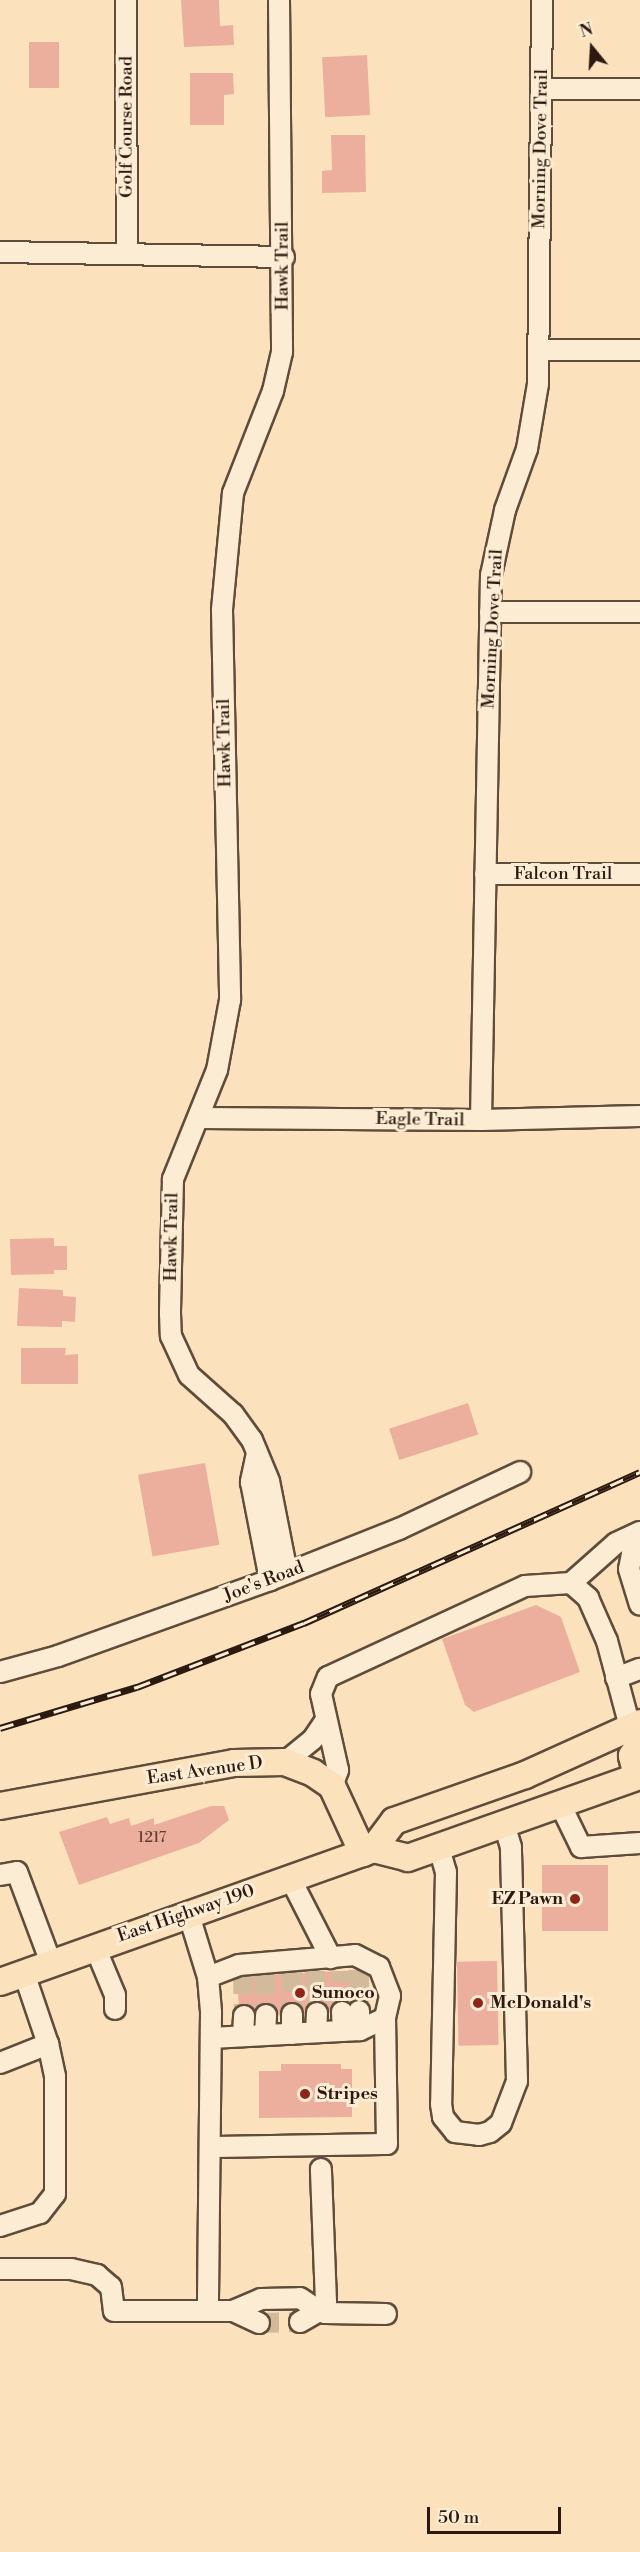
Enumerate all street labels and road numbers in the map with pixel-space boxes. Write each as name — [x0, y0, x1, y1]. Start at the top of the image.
street label: Golf Course Road — [116, 56, 138, 198]
street label: Morning Dove Trail — [529, 69, 553, 229]
street label: Hawk Trail — [272, 222, 294, 310]
street label: Morning Dove Trail — [478, 549, 508, 709]
street label: Hawk Trail — [213, 698, 237, 788]
street label: Falcon Trail — [514, 863, 612, 885]
street label: Eagle Trail — [375, 1108, 465, 1132]
street label: Hawk Trail — [160, 1192, 184, 1282]
street label: Joe's Road — [221, 1557, 307, 1607]
street label: East Avenue D — [146, 1752, 264, 1790]
street label: East Highway 190 — [114, 1880, 258, 1948]

